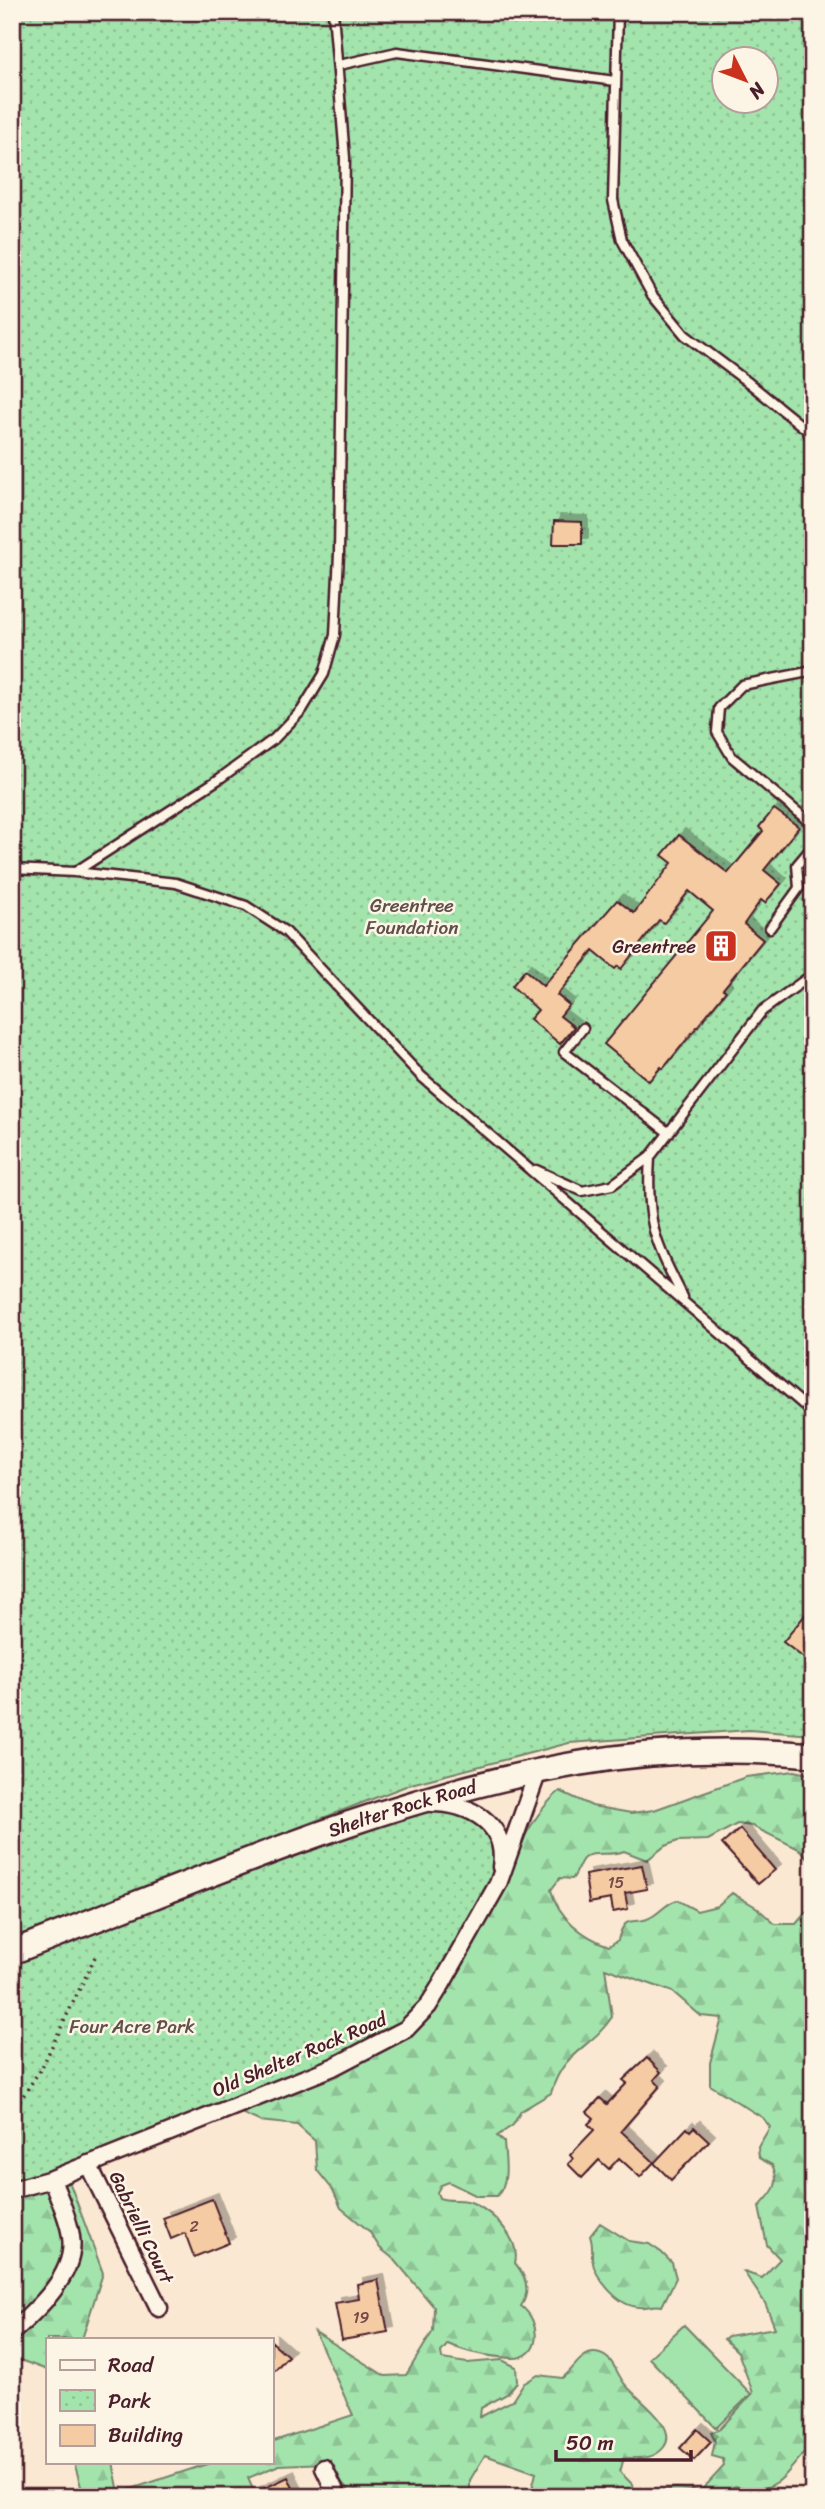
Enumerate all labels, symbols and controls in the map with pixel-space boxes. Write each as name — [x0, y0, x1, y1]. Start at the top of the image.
north arrow — [710, 46, 780, 116]
text: N — [740, 74, 775, 108]
park label: Greentree Foundation — [366, 889, 458, 944]
building icon: Greentree — [702, 927, 740, 965]
place label: Greentree — [612, 930, 696, 963]
street label: Shelter Rock Road — [324, 1770, 482, 1847]
house number: 15 — [608, 1868, 625, 1897]
street label: Old Shelter Rock Road — [207, 2002, 393, 2106]
park label: Four Acre Park — [69, 2010, 195, 2043]
street label: Gabrielli Court — [100, 2165, 184, 2291]
house number: 2 — [189, 2212, 199, 2241]
house number: 19 — [353, 2303, 370, 2332]
legend — [46, 2338, 273, 2464]
text: Road — [108, 2346, 155, 2384]
text: Park — [108, 2382, 151, 2420]
text: Building — [108, 2416, 184, 2454]
scale bar — [556, 2418, 690, 2462]
text: 50 m — [566, 2424, 614, 2462]

